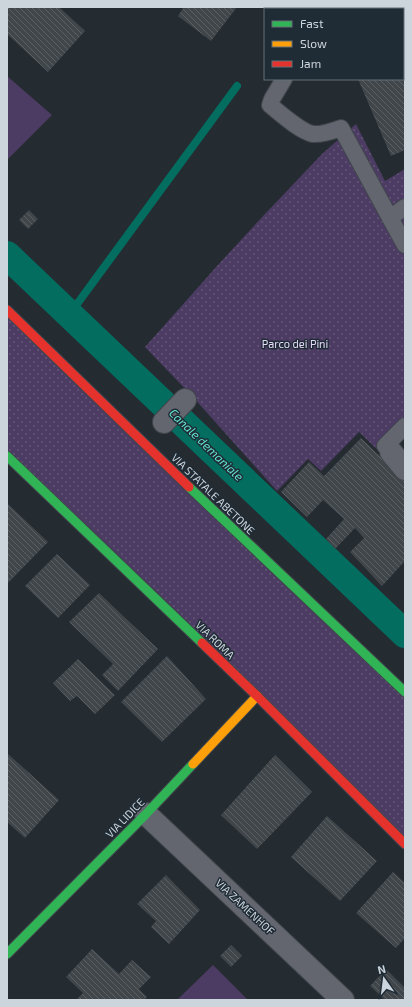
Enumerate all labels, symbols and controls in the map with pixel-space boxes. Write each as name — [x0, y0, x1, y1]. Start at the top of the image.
legend — [264, 8, 404, 80]
text: Fast — [300, 16, 324, 30]
text: Slow — [300, 36, 327, 50]
text: Jam — [300, 56, 321, 70]
park label: Parco dei Pini — [262, 337, 328, 350]
water label: Canale demaniale — [167, 405, 247, 484]
street label: VIA STATALE ABETONE — [169, 451, 258, 537]
street label: VIA ROMA — [193, 618, 238, 662]
street label: VIA LIDICE — [103, 795, 147, 840]
street label: VIA ZAMENHOF — [213, 876, 278, 937]
north arrow — [364, 959, 404, 999]
text: N — [376, 962, 387, 976]

